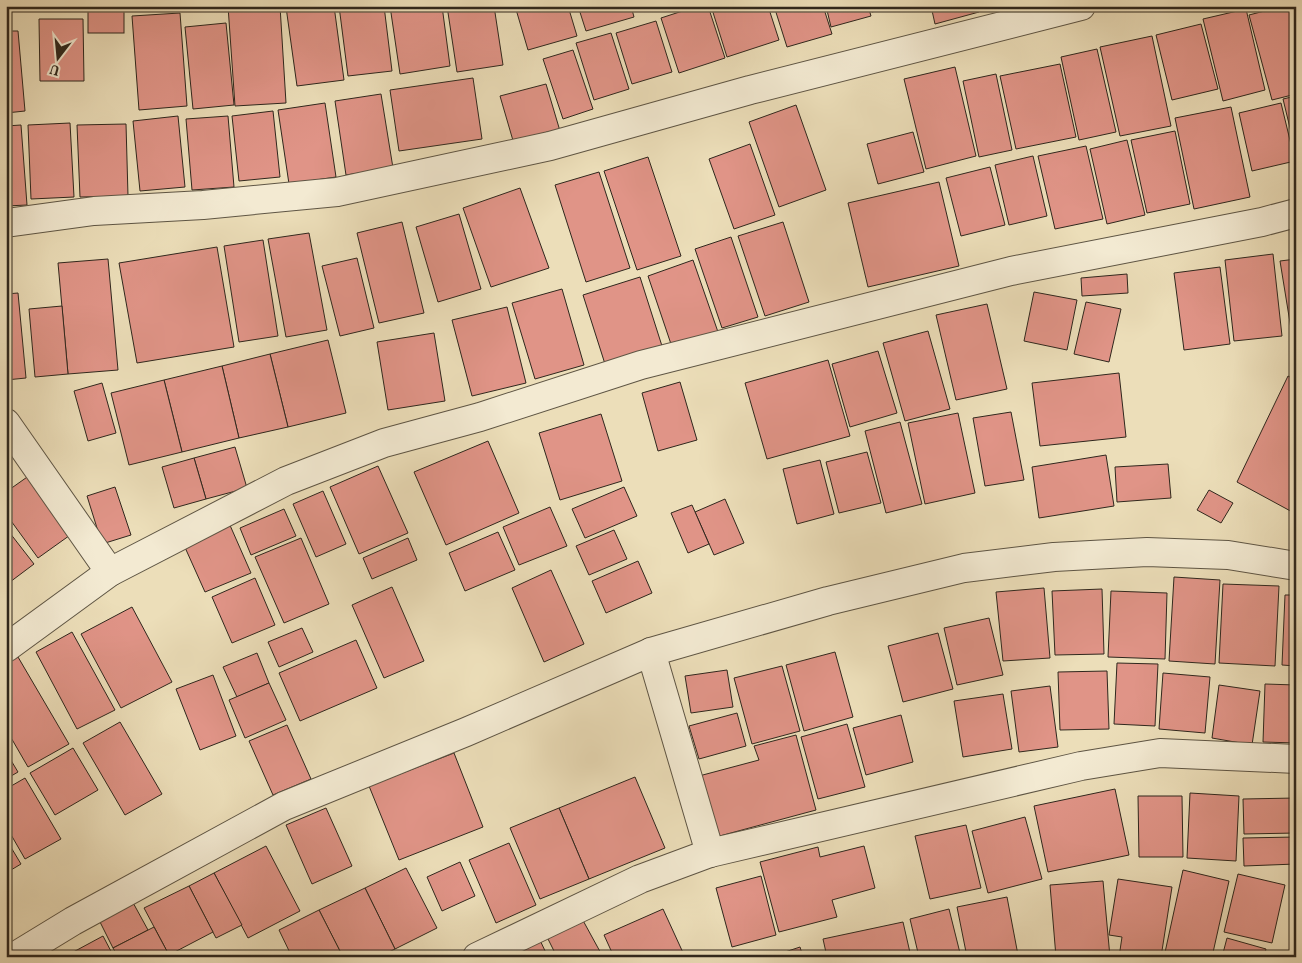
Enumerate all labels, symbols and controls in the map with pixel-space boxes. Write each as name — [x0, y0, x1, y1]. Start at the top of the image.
north arrow — [32, 32, 82, 82]
text: U — [47, 58, 62, 80]

